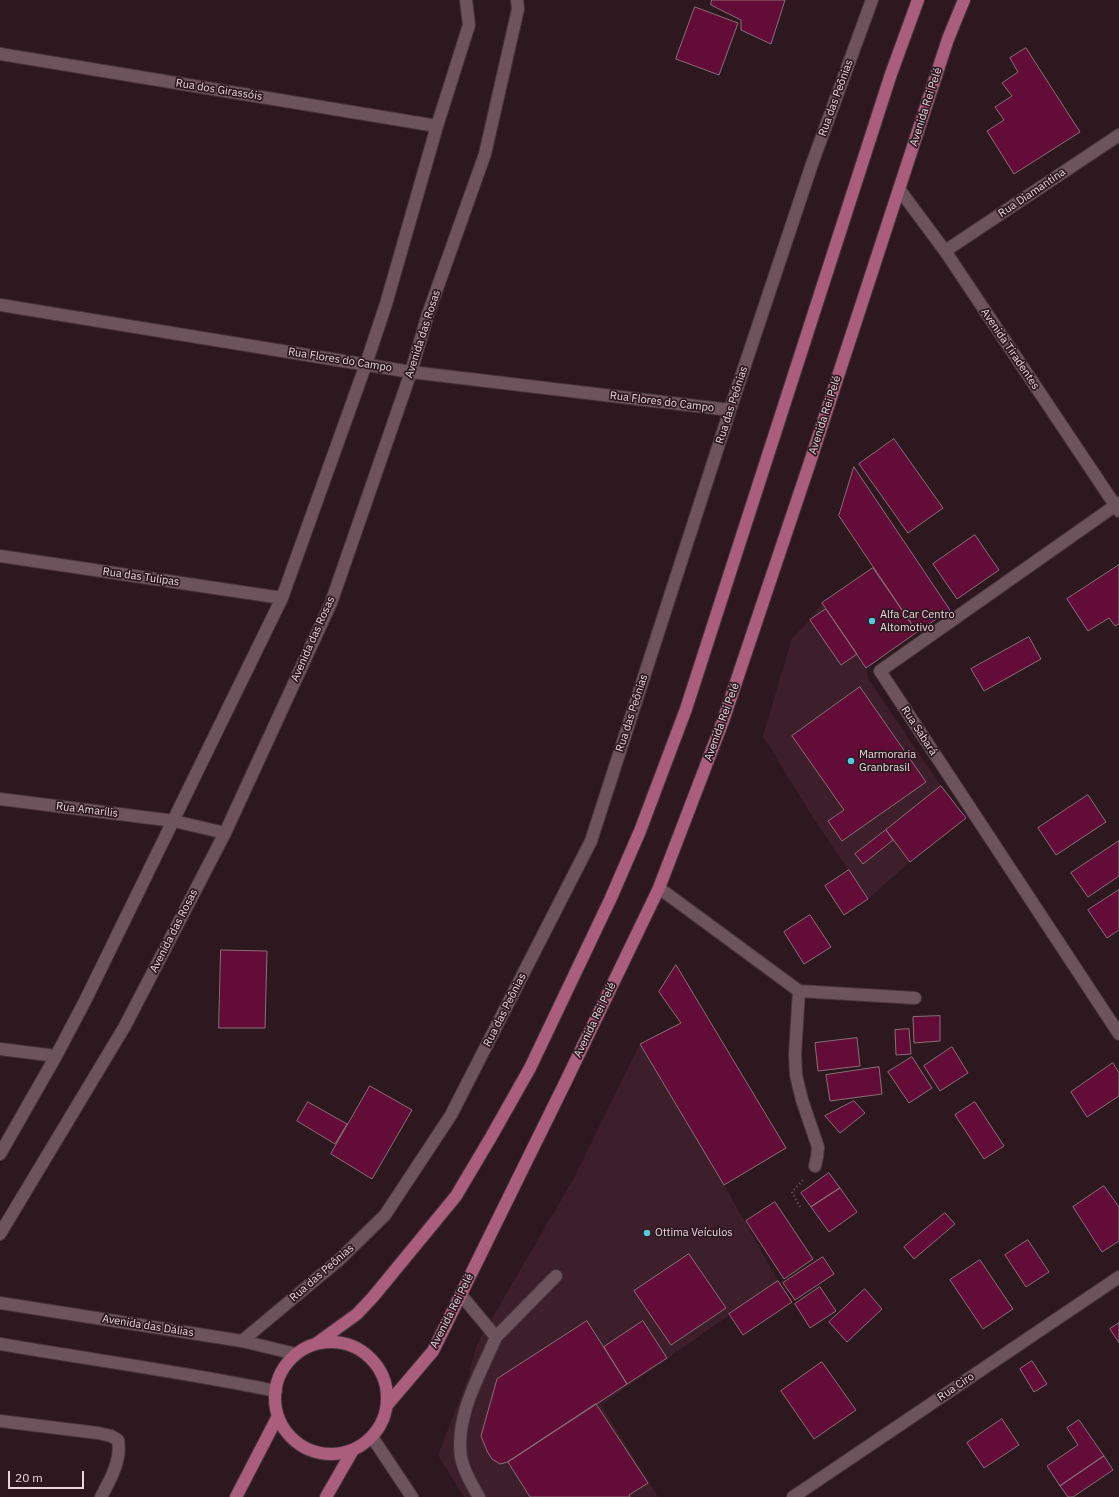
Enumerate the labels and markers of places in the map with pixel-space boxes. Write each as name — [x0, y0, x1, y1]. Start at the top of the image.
place label: Alfa Car Centro Altomotivo — [880, 608, 955, 634]
marker: Alfa Car Centro Altomotivo — [867, 616, 877, 626]
place label: Marmoraria Granbrasil — [859, 748, 916, 774]
marker: Marmoraria Granbrasil — [846, 756, 856, 766]
place label: Ottima Veículos — [655, 1226, 733, 1240]
marker: Ottima Veículos — [642, 1228, 652, 1238]

